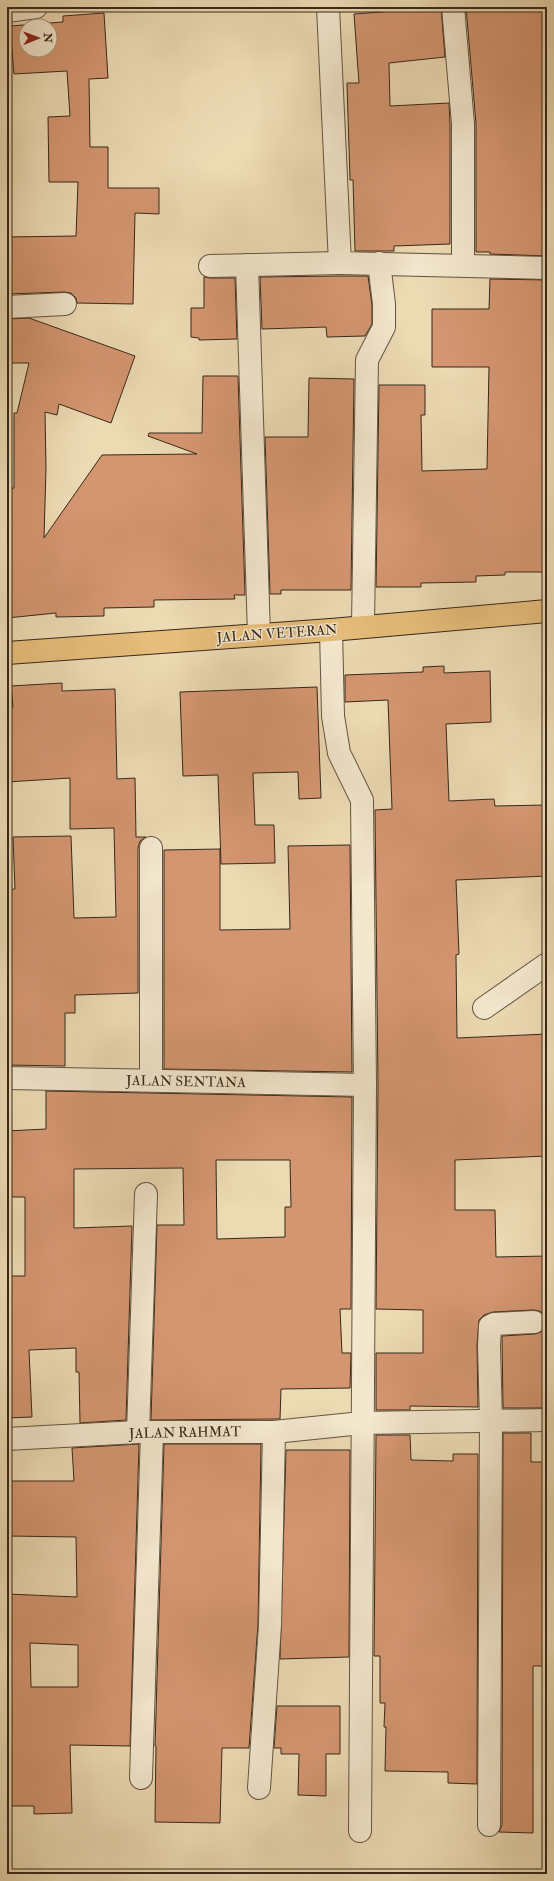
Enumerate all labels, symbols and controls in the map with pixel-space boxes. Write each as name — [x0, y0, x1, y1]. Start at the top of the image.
north arrow — [18, 18, 58, 58]
text: N — [41, 32, 54, 44]
street label: JALAN VETERAN — [215, 621, 339, 646]
street label: JALAN SENTANA — [125, 1072, 246, 1091]
street label: JALAN RAHMAT — [128, 1423, 242, 1442]

